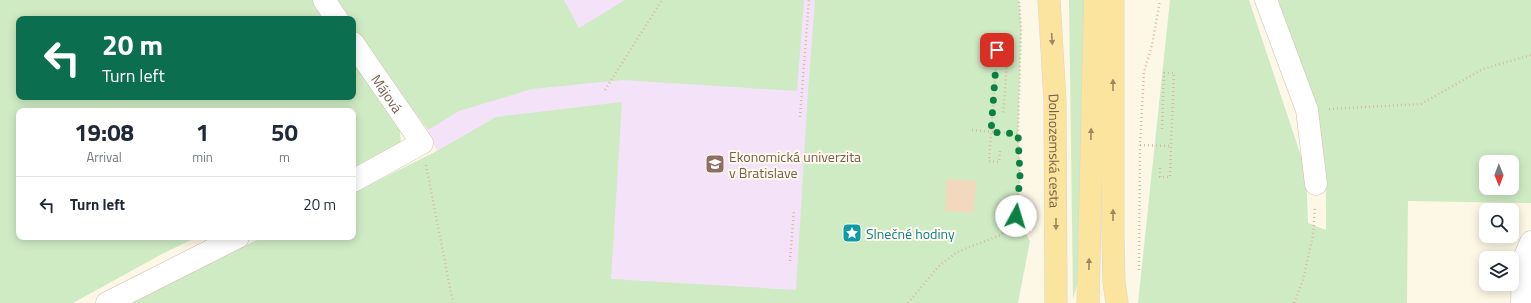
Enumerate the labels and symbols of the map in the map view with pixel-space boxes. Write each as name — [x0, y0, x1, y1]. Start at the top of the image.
pin — [980, 33, 1014, 67]
one-way arrow — [1048, 33, 1055, 45]
street label: Májová — [367, 70, 408, 117]
one-way arrow — [1110, 78, 1116, 91]
street label: Dolnozemská cesta — [1044, 93, 1066, 208]
one-way arrow — [1088, 127, 1094, 140]
place label: Ekonomická univerzita v Bratislave — [729, 146, 861, 183]
school or university icon: Ekonomická univerzita v Bratislave — [704, 153, 726, 175]
north arrow — [1479, 155, 1519, 195]
position arrow — [995, 195, 1037, 237]
one-way arrow — [1110, 208, 1116, 221]
one-way arrow — [1053, 218, 1059, 231]
place icon: Slnečné hodiny — [841, 222, 863, 244]
place label: Slnečné hodiny — [866, 223, 955, 244]
one-way arrow — [1086, 257, 1092, 270]

